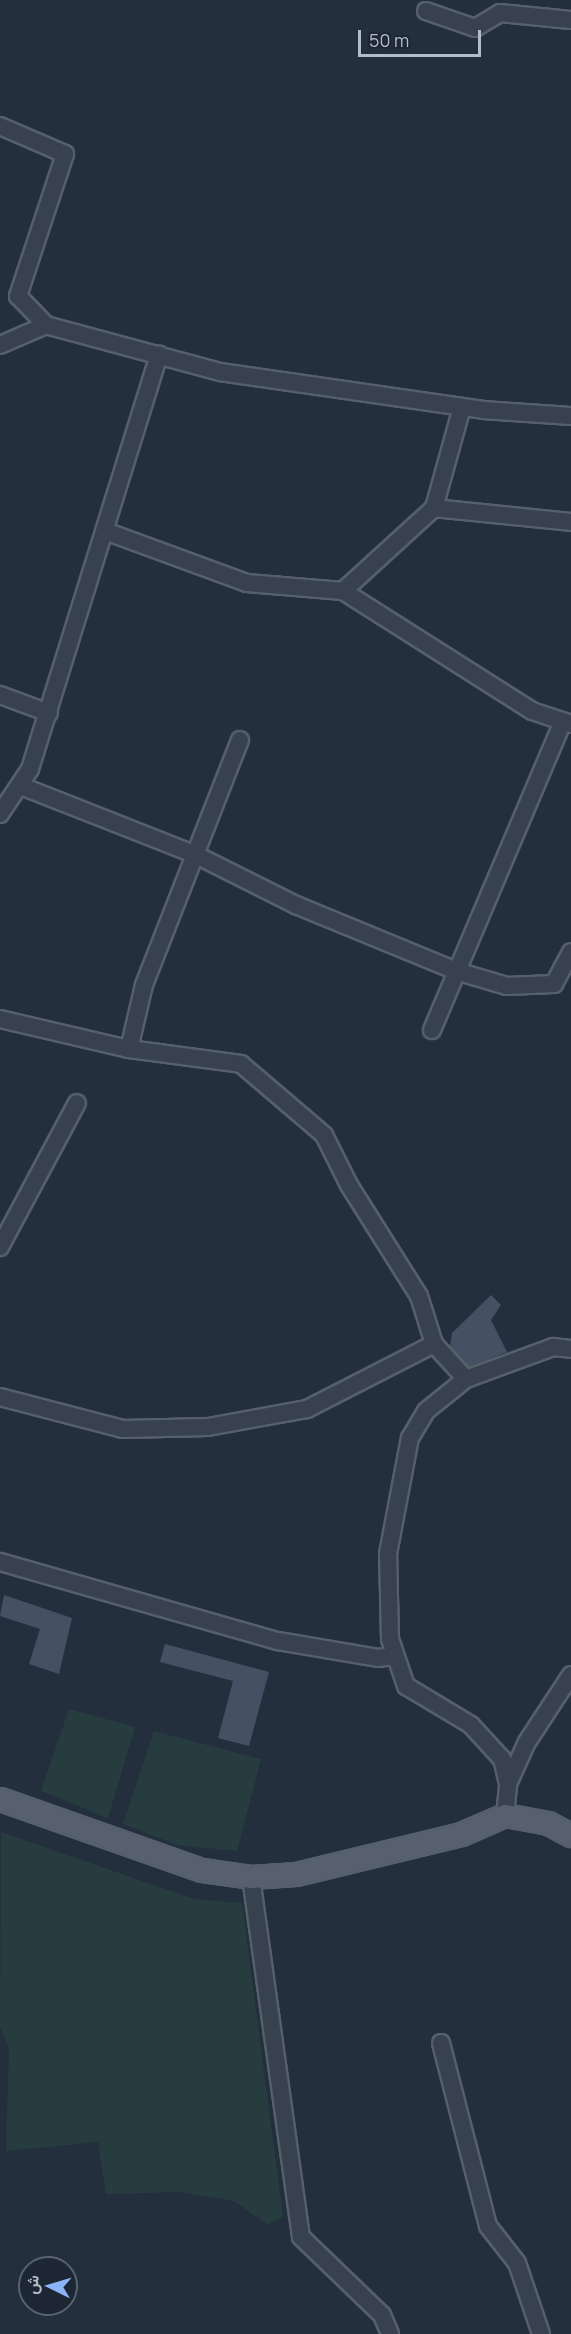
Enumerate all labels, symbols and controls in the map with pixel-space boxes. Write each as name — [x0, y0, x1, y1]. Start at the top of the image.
scale bar — [361, 18, 484, 56]
text: 50 m — [369, 28, 409, 52]
north arrow — [18, 2256, 78, 2316]
text: ش — [20, 2274, 44, 2295]

